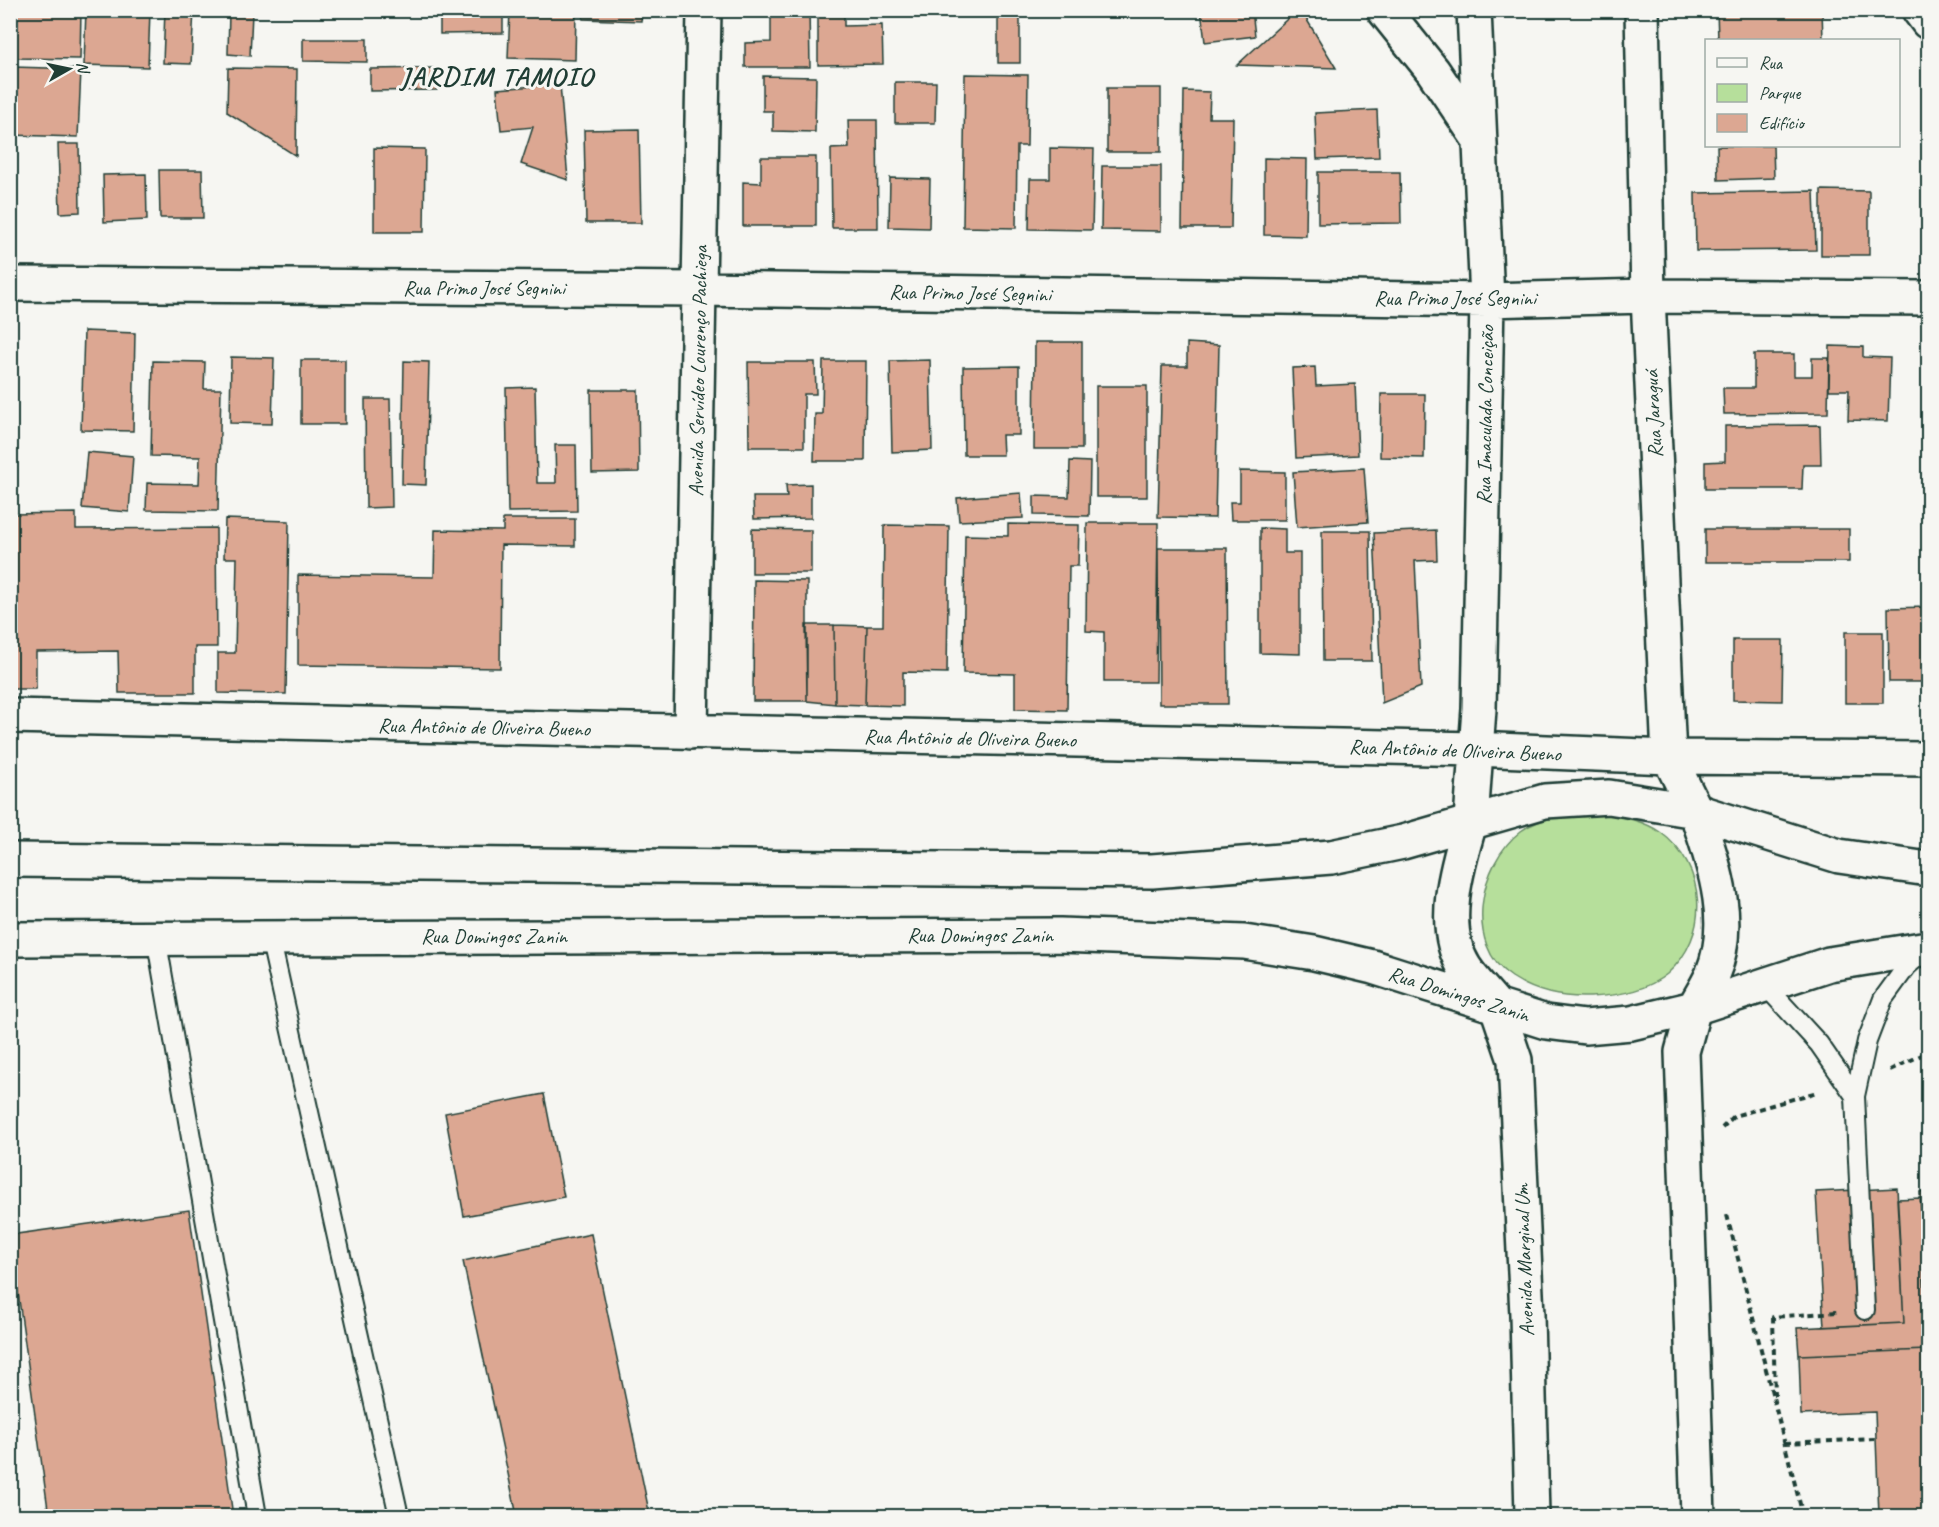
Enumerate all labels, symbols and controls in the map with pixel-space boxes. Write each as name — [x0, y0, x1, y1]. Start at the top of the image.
north arrow — [39, 39, 99, 99]
legend — [1705, 39, 1900, 147]
text: Rua — [1759, 52, 1784, 74]
district label: JARDIM TAMOIO — [398, 59, 595, 93]
text: N — [72, 60, 94, 76]
text: Parque — [1759, 82, 1801, 104]
text: Edifício — [1759, 112, 1805, 134]
street label: Avenida Servídeo Lourenço Pachiega — [683, 244, 713, 497]
street label: Rua Primo José Segnini — [403, 275, 568, 301]
street label: Rua Primo José Segnini — [889, 279, 1054, 307]
street label: Rua Primo José Segnini — [1374, 285, 1539, 311]
street label: Rua Imaculada Conceição — [1470, 324, 1500, 505]
street label: Rua Jaraguá — [1638, 368, 1668, 459]
street label: Rua Antônio de Oliveira Bueno — [378, 712, 592, 742]
street label: Rua Antônio de Oliveira Bueno — [864, 723, 1078, 753]
street label: Rua Antônio de Oliveira Bueno — [1349, 733, 1563, 767]
street label: Rua Domingos Zanin — [907, 922, 1055, 948]
street label: Rua Domingos Zanin — [421, 923, 569, 949]
street label: Rua Domingos Zanin — [1385, 960, 1534, 1028]
street label: Avenida Marginal Um — [1508, 1182, 1540, 1337]

